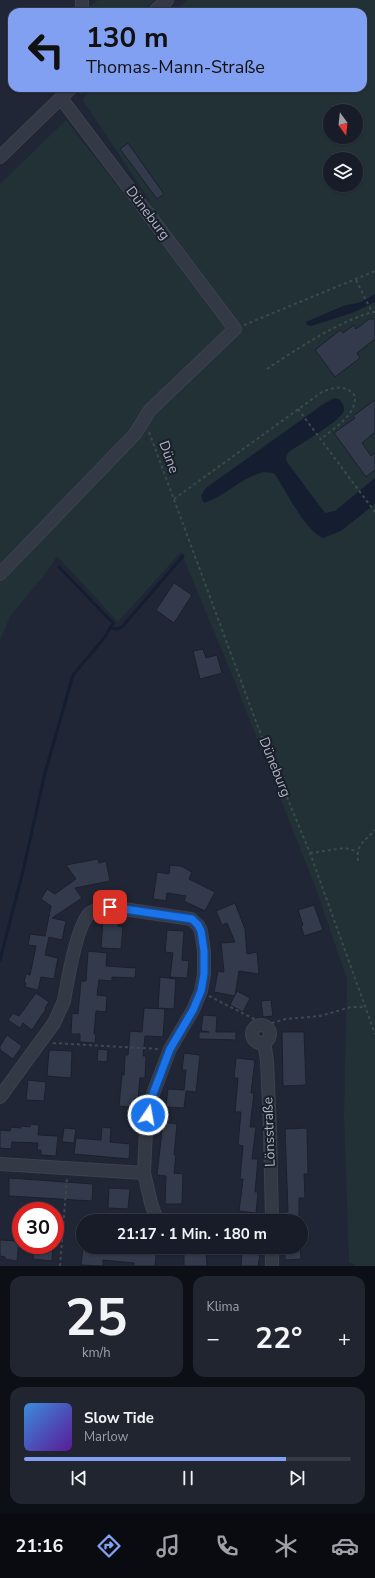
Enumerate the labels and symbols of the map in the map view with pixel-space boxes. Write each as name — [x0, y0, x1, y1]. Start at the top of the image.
north arrow — [323, 104, 363, 144]
street label: Düneburg — [122, 182, 174, 244]
street label: Düne — [154, 438, 184, 476]
street label: Düneburg — [254, 734, 296, 800]
pin — [93, 890, 127, 924]
position arrow — [127, 1094, 169, 1136]
street label: Lönsstraße — [258, 1097, 280, 1167]
speed limit sign: 30 — [12, 1202, 64, 1254]

